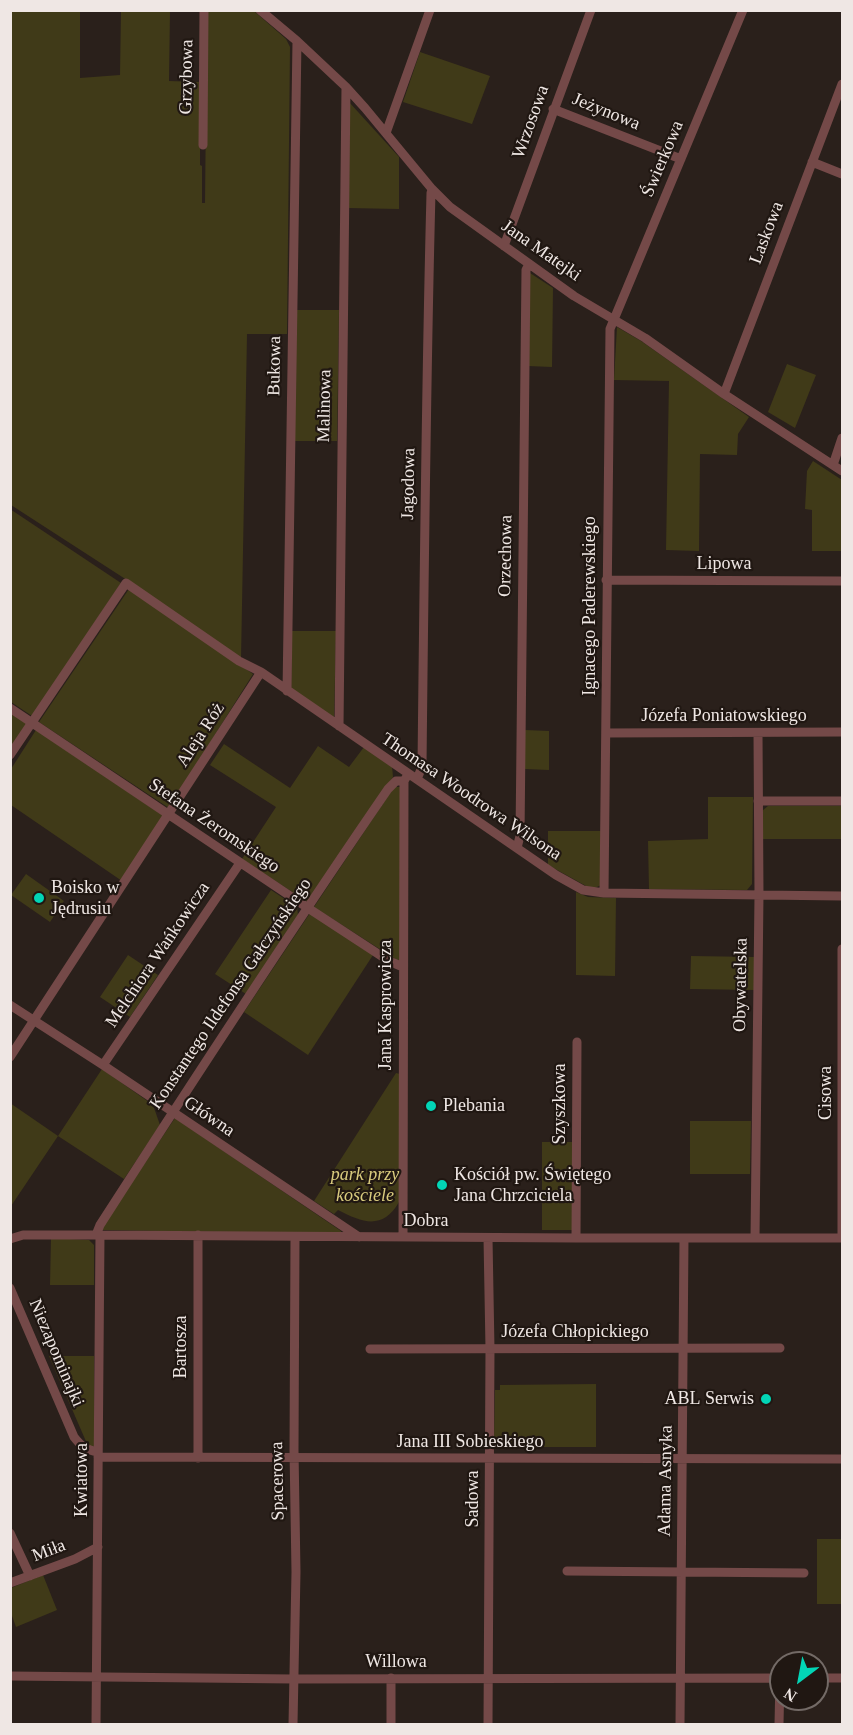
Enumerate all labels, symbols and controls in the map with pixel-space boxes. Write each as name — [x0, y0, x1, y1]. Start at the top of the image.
street label: Grzybowa — [176, 39, 198, 115]
street label: Wrzosowa — [508, 82, 554, 162]
street label: Jeżynowa — [569, 89, 643, 135]
street label: Świerkowa — [637, 118, 689, 200]
street label: Laskowa — [745, 199, 789, 267]
street label: Jana Matejki — [497, 216, 585, 286]
street label: Bukowa — [264, 336, 286, 396]
street label: Malinowa — [314, 369, 336, 443]
street label: Jagodowa — [398, 448, 420, 520]
street label: Orzechowa — [494, 515, 518, 597]
street label: Ignacego Paderewskiego — [579, 516, 601, 696]
street label: Lipowa — [697, 553, 751, 575]
street label: Aleja Róż — [172, 699, 230, 771]
street label: Józefa Poniatowskiego — [641, 705, 807, 727]
street label: Thomasa Woodrowa Wilsona — [377, 729, 565, 865]
street label: Stefana Żeromskiego — [144, 774, 284, 878]
street label: Konstantego Ildefonsa Gałczyńskiego — [145, 874, 317, 1114]
place label: Boisko w Jędrusiu — [51, 877, 120, 920]
street label: Melchiora Wańkowicza — [101, 878, 215, 1032]
marker: Boisko w Jędrusiu — [32, 891, 46, 905]
street label: Obywatelska — [729, 938, 753, 1032]
street label: Jana Kasprowicza — [375, 940, 397, 1070]
street label: Szyszkowa — [549, 1064, 571, 1144]
street label: Cisowa — [815, 1066, 837, 1120]
street label: Główna — [179, 1092, 239, 1142]
place label: Plebania — [443, 1095, 505, 1117]
marker: Plebania — [424, 1099, 438, 1113]
park label: park przy kościele — [331, 1164, 399, 1206]
place label: Kościół pw. Świętego Jana Chrzciciela — [454, 1164, 611, 1206]
marker: Kościół pw. Świętego Jana Chrzciciela — [435, 1178, 449, 1192]
street label: Dobra — [404, 1210, 448, 1232]
street label: Niezapominajki — [24, 1296, 88, 1410]
street label: Bartosza — [170, 1316, 192, 1378]
street label: Józefa Chłopickiego — [501, 1321, 649, 1343]
place label: ABL Serwis — [665, 1388, 754, 1410]
marker: ABL Serwis — [759, 1392, 773, 1406]
street label: Adama Asnyka — [654, 1425, 678, 1537]
street label: Jana III Sobieskiego — [397, 1431, 543, 1453]
street label: Spacerowa — [267, 1441, 289, 1521]
street label: Kwiatowa — [71, 1443, 93, 1517]
street label: Sadowa — [462, 1471, 484, 1527]
street label: Miła — [29, 1535, 69, 1567]
street label: Willowa — [365, 1651, 427, 1673]
north arrow — [769, 1651, 829, 1711]
text: N — [781, 1685, 800, 1705]

